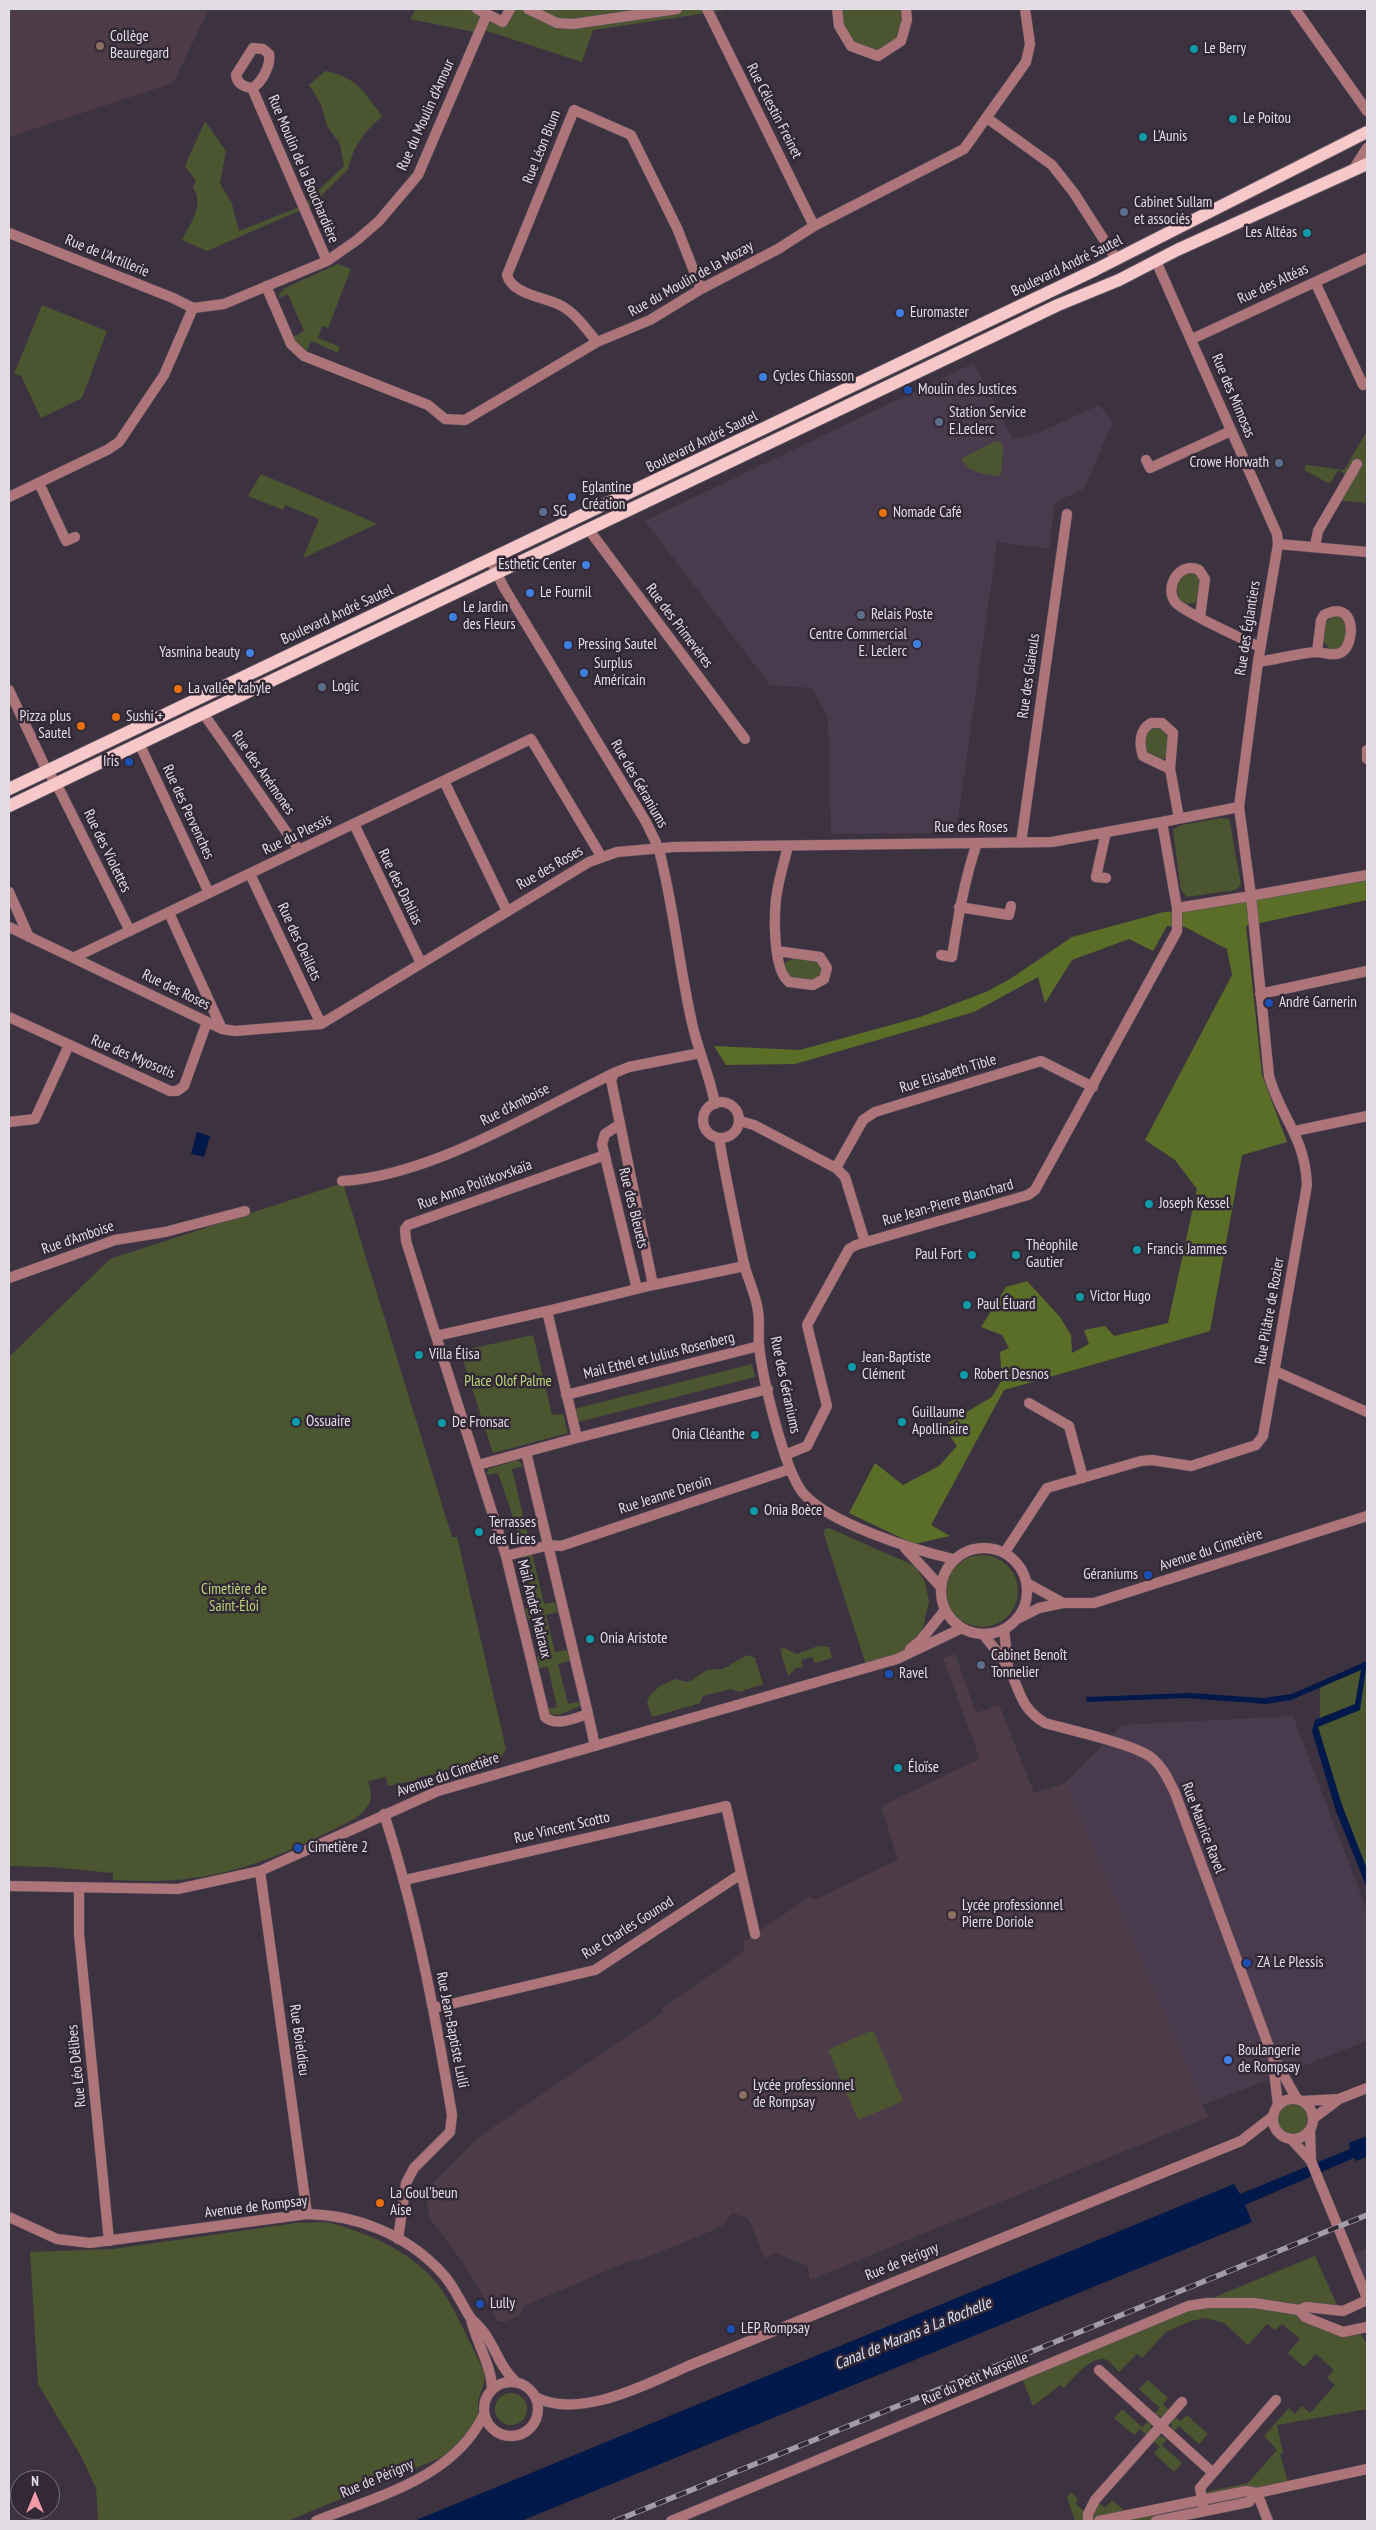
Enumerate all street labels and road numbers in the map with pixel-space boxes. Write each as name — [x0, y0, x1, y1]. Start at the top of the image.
street label: Rue du Moulin d'Amour — [393, 57, 459, 173]
street label: Rue Célestin Freinet — [742, 60, 806, 162]
street label: Rue Moulin de la Bouchardière — [264, 92, 342, 246]
street label: Rue Léon Blum — [519, 108, 565, 186]
street label: Rue de l'Artillerie — [62, 231, 152, 281]
street label: Boulevard André Sautel — [1009, 231, 1125, 301]
street label: Rue du Moulin de la Mozay — [626, 237, 756, 321]
street label: Rue des Altéas — [1235, 260, 1311, 308]
street label: Rue des Mimosas — [1207, 351, 1259, 441]
street label: Boulevard André Sautel — [644, 407, 760, 477]
street label: Rue des Églantiers — [1232, 579, 1264, 677]
street label: Rue des Primevères — [641, 580, 717, 672]
street label: Boulevard André Sautel — [278, 581, 396, 649]
street label: Rue des Glaieuls — [1014, 632, 1044, 720]
street label: Rue des Anémones — [228, 728, 298, 818]
street label: Rue des Géraniums — [606, 737, 672, 831]
street label: Rue des Pervenches — [158, 762, 218, 862]
street label: Rue des Violettes — [79, 807, 135, 895]
street label: Rue du Plessis — [260, 811, 334, 859]
street label: Rue des Roses — [934, 819, 1008, 837]
street label: Rue des Roses — [514, 842, 586, 894]
street label: Rue des Dahlias — [374, 846, 426, 928]
street label: Rue des Oeillets — [273, 900, 325, 984]
street label: Rue des Roses — [139, 966, 213, 1014]
street label: Rue des Myosotis — [88, 1031, 178, 1083]
street label: Rue Elisabeth Tible — [898, 1051, 998, 1097]
street label: Rue d'Amboise — [477, 1080, 553, 1130]
street label: Rue Anna Politkovskaïa — [415, 1156, 535, 1214]
street label: Rue des Bleuets — [614, 1166, 652, 1250]
street label: Rue Jean-Pierre Blanchard — [880, 1176, 1016, 1230]
street label: Rue d'Amboise — [40, 1217, 116, 1259]
street label: Rue Pilâtre de Rozier — [1252, 1256, 1288, 1366]
street label: Mail Ethel et Julius Rosenberg — [582, 1329, 736, 1383]
street label: Rue des Géraniums — [766, 1335, 804, 1435]
street label: Rue Jeanne Deroin — [617, 1472, 713, 1518]
street label: Avenue du Cimetière — [1157, 1525, 1265, 1575]
street label: Mail André Malraux — [513, 1558, 555, 1660]
street label: Avenue du Cimetière — [394, 1749, 502, 1801]
street label: Rue Maurice Ravel — [1177, 1780, 1229, 1876]
street label: Rue Vincent Scotto — [512, 1808, 612, 1848]
street label: Rue Charles Gounod — [579, 1893, 677, 1963]
street label: Rue Jean-Baptiste Lulli — [432, 1970, 472, 2090]
street label: Rue Boieldieu — [285, 2003, 313, 2077]
street label: Rue Léo Délibes — [64, 2024, 90, 2108]
street label: Avenue de Rompsay — [204, 2192, 308, 2222]
street label: Rue de Périgny — [863, 2239, 941, 2285]
street label: Rue du Petit Marseille — [919, 2348, 1031, 2410]
street label: Rue de Périgny — [338, 2456, 416, 2502]

